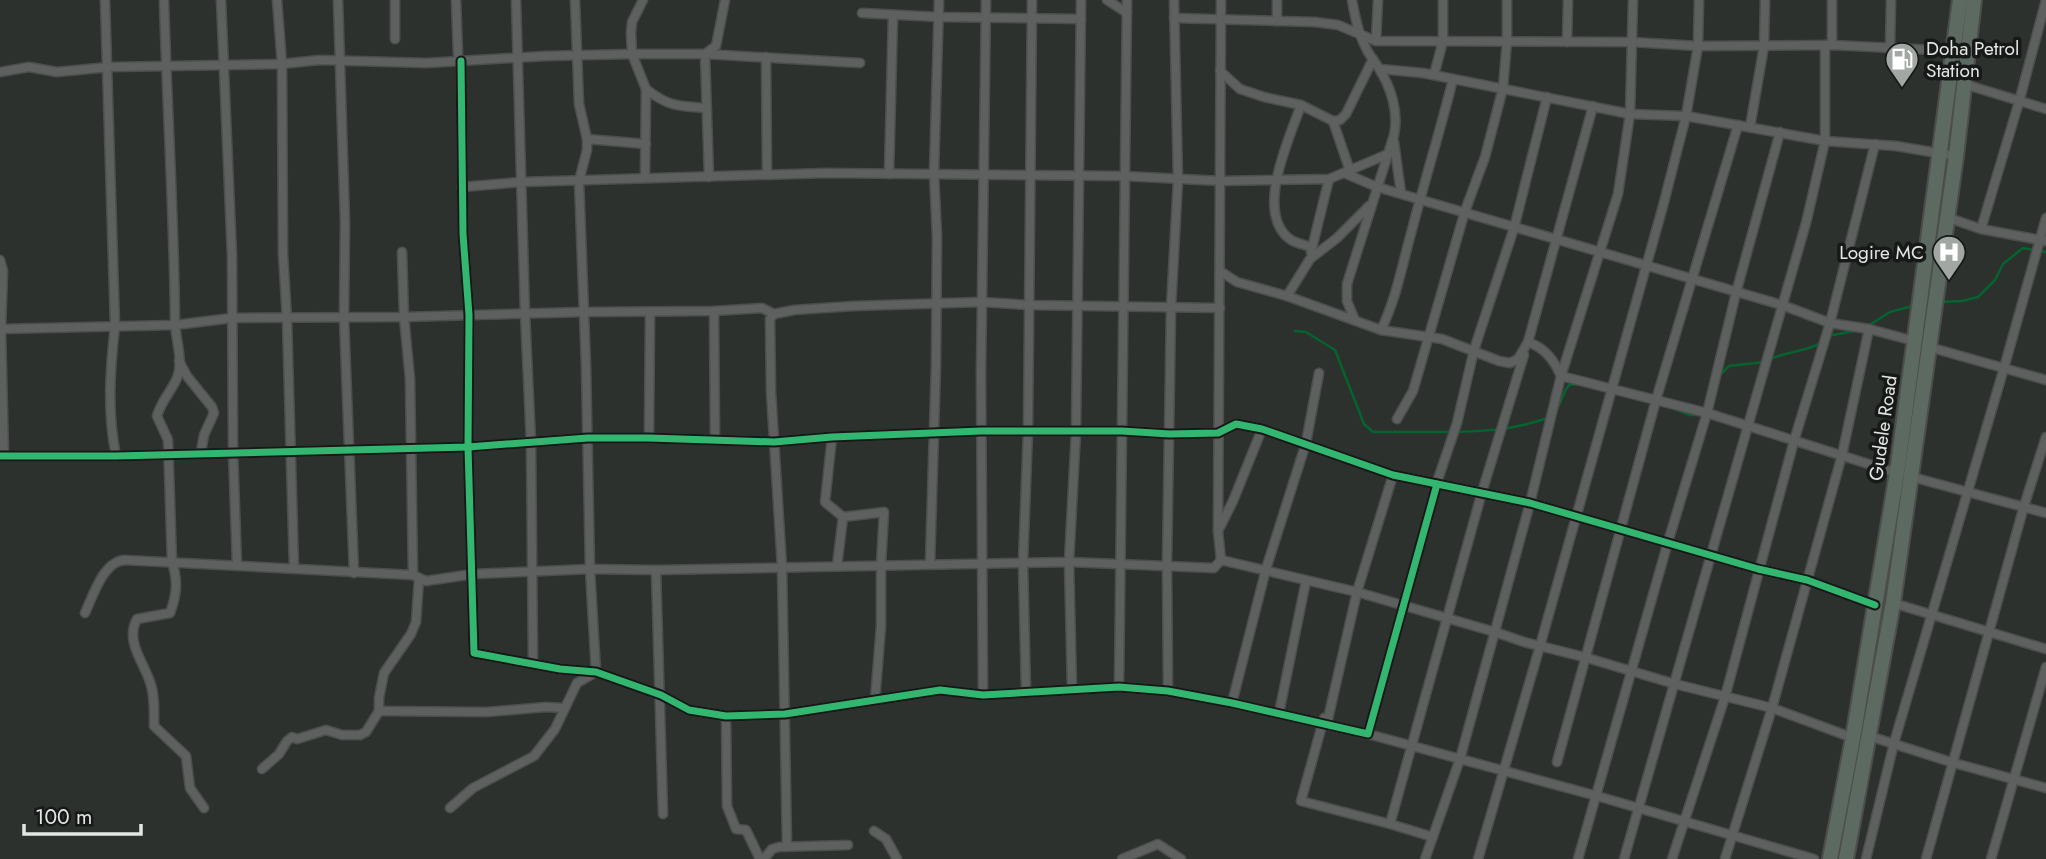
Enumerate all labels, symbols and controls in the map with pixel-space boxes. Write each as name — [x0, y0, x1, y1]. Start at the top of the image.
place label: Doha Petrol Station — [1926, 35, 2019, 84]
fuel station icon: Doha Petrol Station — [1883, 40, 1921, 89]
hospital icon: Logire MC — [1930, 233, 1968, 282]
place label: Logire MC — [1839, 239, 1924, 266]
street label: Gudele Road — [1862, 374, 1904, 482]
scale bar — [24, 792, 142, 836]
text: 100 m — [35, 802, 92, 832]

